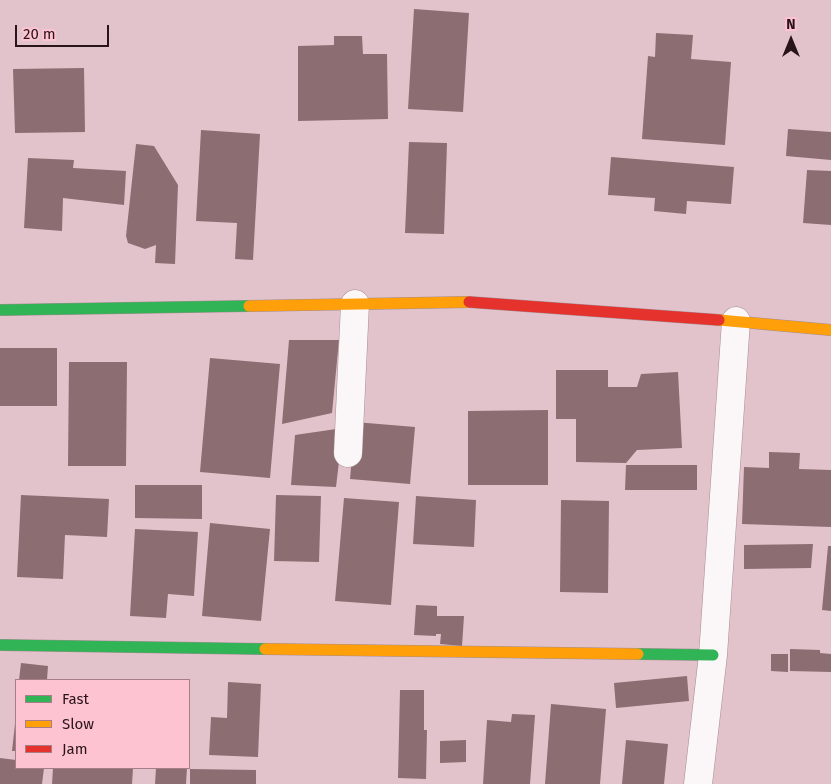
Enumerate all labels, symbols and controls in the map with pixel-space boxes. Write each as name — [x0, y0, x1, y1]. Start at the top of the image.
scale bar — [18, 15, 111, 47]
north arrow — [766, 15, 816, 65]
text: N — [786, 16, 796, 33]
text: 20 m — [23, 25, 56, 43]
legend — [15, 679, 190, 769]
text: Fast — [62, 690, 89, 708]
text: Slow — [62, 715, 94, 733]
text: Jam — [62, 740, 88, 758]

